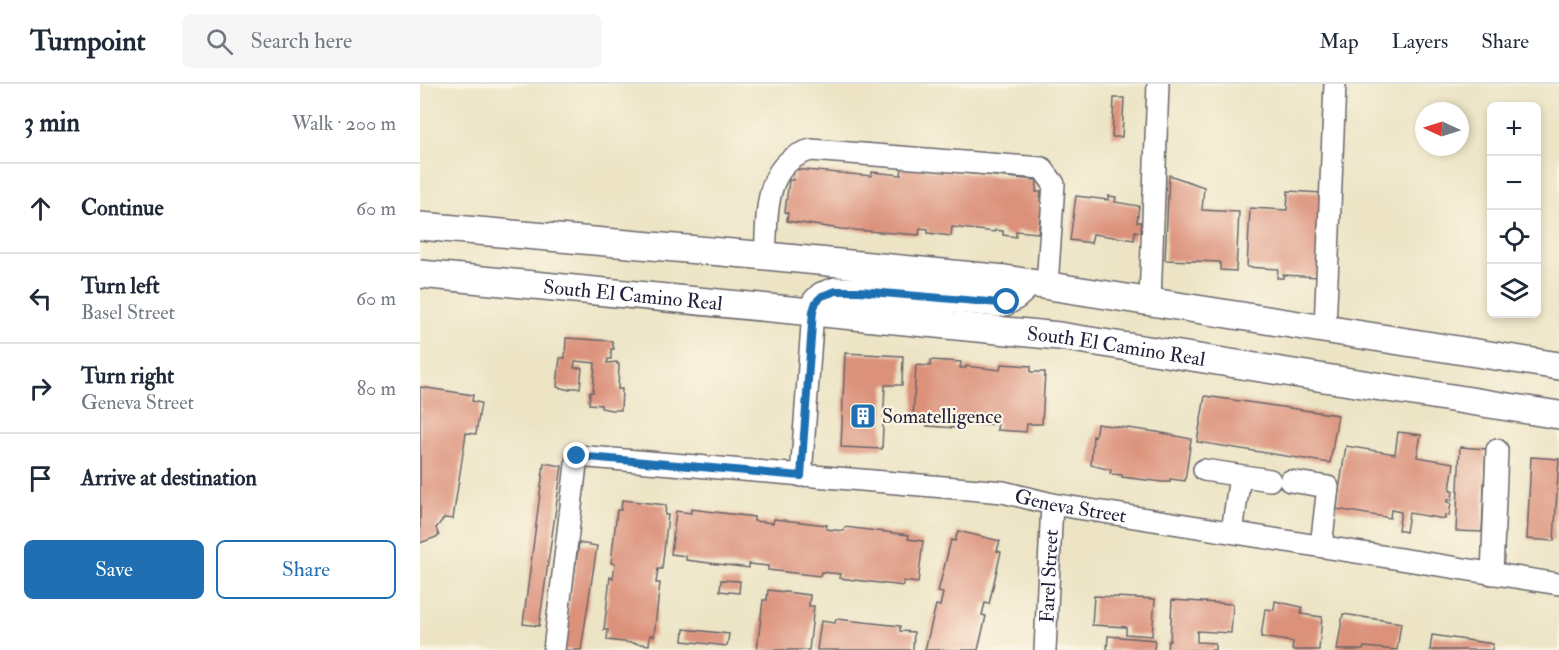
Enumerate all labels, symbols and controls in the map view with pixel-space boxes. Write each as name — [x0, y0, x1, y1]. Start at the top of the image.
search box — [182, 14, 602, 68]
text: Turnpoint — [30, 24, 146, 59]
icon: search — [203, 25, 236, 58]
text: Search here — [251, 27, 352, 55]
text: Map — [1319, 28, 1359, 55]
text: Layers — [1392, 28, 1448, 55]
text: Share — [1481, 28, 1529, 55]
north arrow — [1415, 102, 1469, 156]
map controls — [1487, 102, 1541, 318]
button: + — [1487, 102, 1541, 156]
text: 3 min — [24, 107, 80, 139]
text: Walk · 200 m — [292, 111, 396, 136]
button: − — [1487, 156, 1541, 210]
icon: ahead — [24, 192, 57, 225]
text: Continue — [81, 194, 164, 222]
text: 60 m — [356, 196, 396, 221]
button: locate — [1487, 210, 1541, 264]
button: layers — [1487, 264, 1541, 318]
text: Turn left — [81, 272, 160, 300]
street label: South El Camino Real — [542, 274, 724, 316]
icon: left — [24, 282, 57, 315]
text: 60 m — [356, 286, 396, 311]
route start — [993, 288, 1019, 314]
text: Basel Street — [81, 300, 175, 325]
street label: South El Camino Real — [1026, 321, 1207, 372]
text: Turn right — [81, 362, 174, 390]
icon: right — [24, 372, 57, 405]
text: 80 m — [357, 376, 396, 401]
text: Geneva Street — [81, 390, 194, 415]
building icon: Somatelligence — [848, 401, 878, 431]
place label: Somatelligence — [882, 404, 1002, 429]
route end — [563, 442, 589, 468]
icon: arrive — [24, 462, 57, 495]
text: Arrive at destination — [81, 464, 257, 492]
street label: Geneva Street — [1012, 483, 1129, 529]
street label: Farel Street — [1034, 528, 1064, 623]
button: Save — [24, 540, 204, 599]
button: Share — [216, 540, 396, 599]

